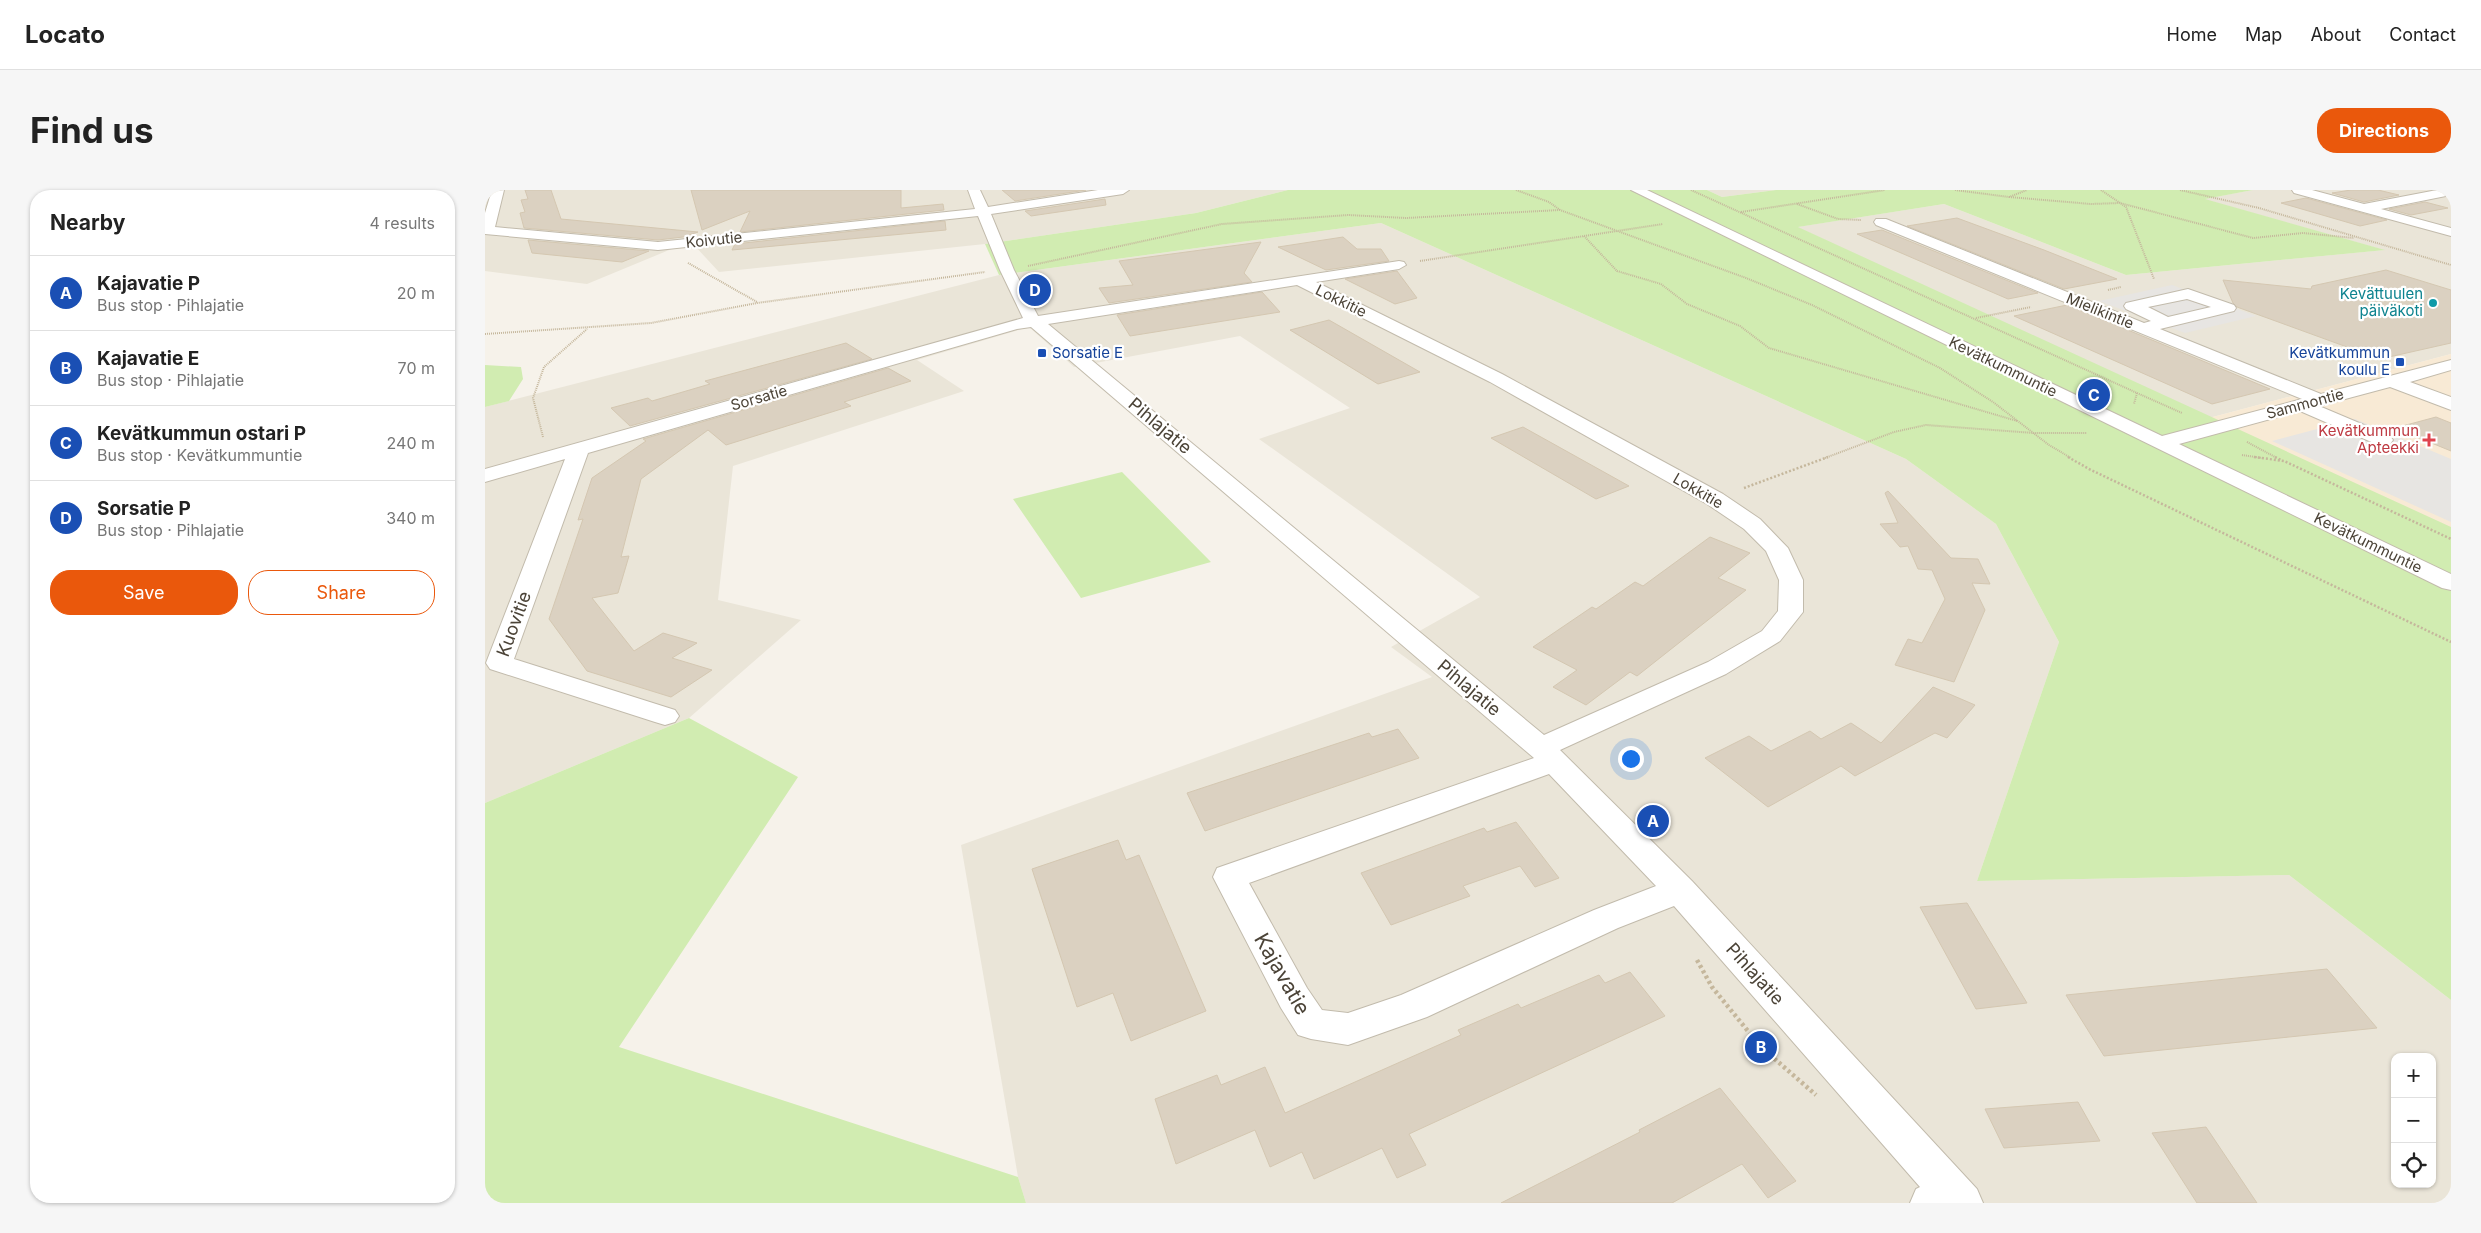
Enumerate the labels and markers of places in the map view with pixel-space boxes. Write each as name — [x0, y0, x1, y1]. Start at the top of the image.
pin: D — [1019, 271, 1051, 309]
place label: Kevättuulen päiväkoti — [2340, 284, 2423, 320]
marker: Kevättuulen päiväkoti — [2427, 297, 2439, 309]
place label: Sorsatie E — [1052, 343, 1123, 362]
place label: Kevätkummun koulu E — [2289, 343, 2390, 379]
marker: Sorsatie E — [1036, 347, 1048, 359]
marker: Kevätkummun koulu E — [2394, 356, 2406, 368]
pin: C — [2078, 376, 2110, 414]
place label: Kevätkummun Apteekki — [2318, 421, 2419, 457]
marker: Kevätkummun Apteekki — [2423, 434, 2435, 446]
pin: A — [1637, 802, 1669, 840]
pin: B — [1745, 1028, 1777, 1066]

